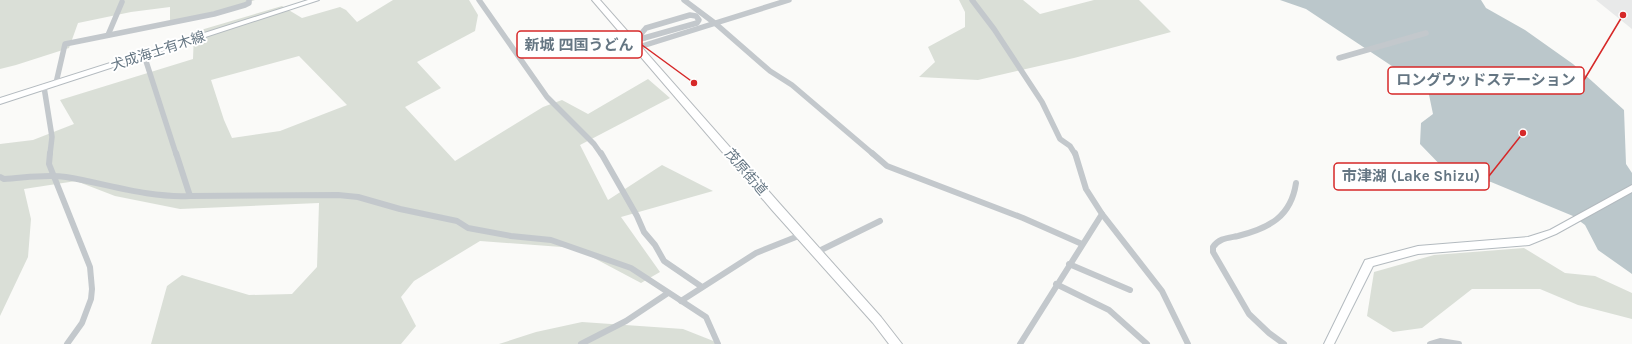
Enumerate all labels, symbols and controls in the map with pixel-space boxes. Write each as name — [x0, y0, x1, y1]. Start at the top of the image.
street label: 犬成海士有木線 — [109, 28, 207, 74]
callout: 新城 四国うどん — [517, 31, 642, 58]
text: 新城 四国うどん — [525, 36, 633, 54]
callout: ロングウッドステーション — [1388, 67, 1584, 94]
text: ロングウッドステーション — [1396, 71, 1576, 89]
street label: 茂原街道 — [721, 145, 771, 199]
callout: 市津湖 (Lake Shizu) — [1334, 163, 1489, 190]
text: 市津湖 (Lake Shizu) — [1342, 167, 1480, 185]

